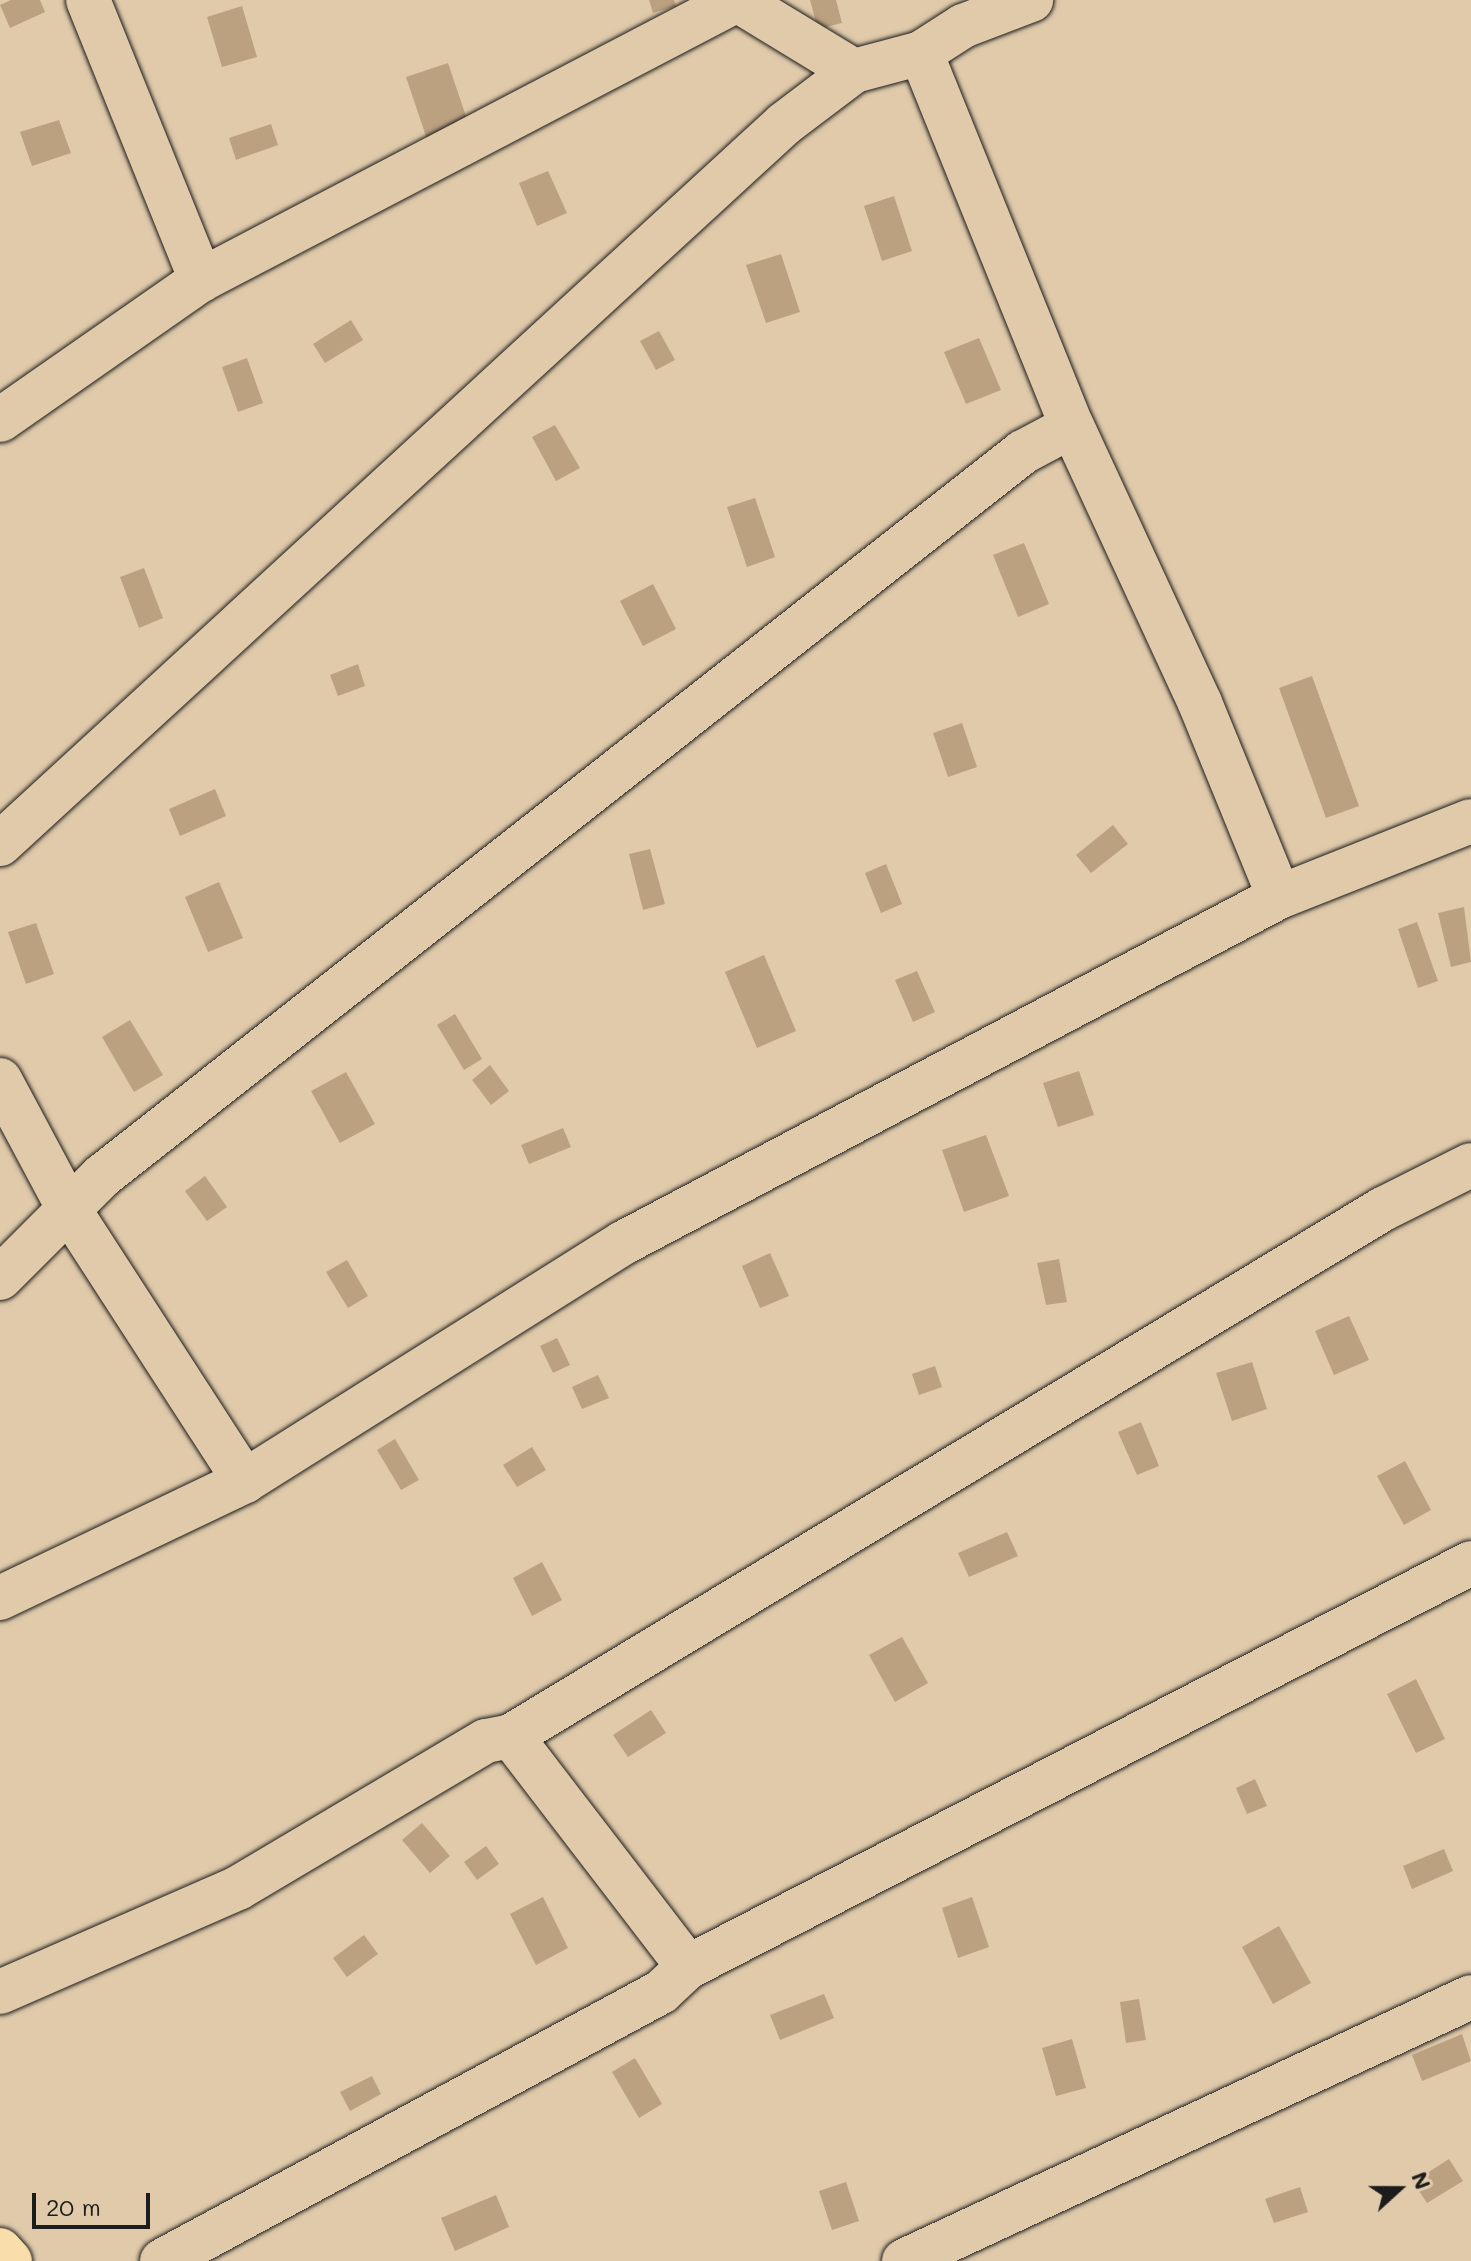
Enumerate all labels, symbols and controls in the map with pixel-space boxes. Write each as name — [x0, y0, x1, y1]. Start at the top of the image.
north arrow — [1359, 2149, 1439, 2229]
text: N — [1405, 2167, 1438, 2193]
scale bar — [36, 2177, 154, 2227]
text: 20 m — [46, 2191, 101, 2222]

